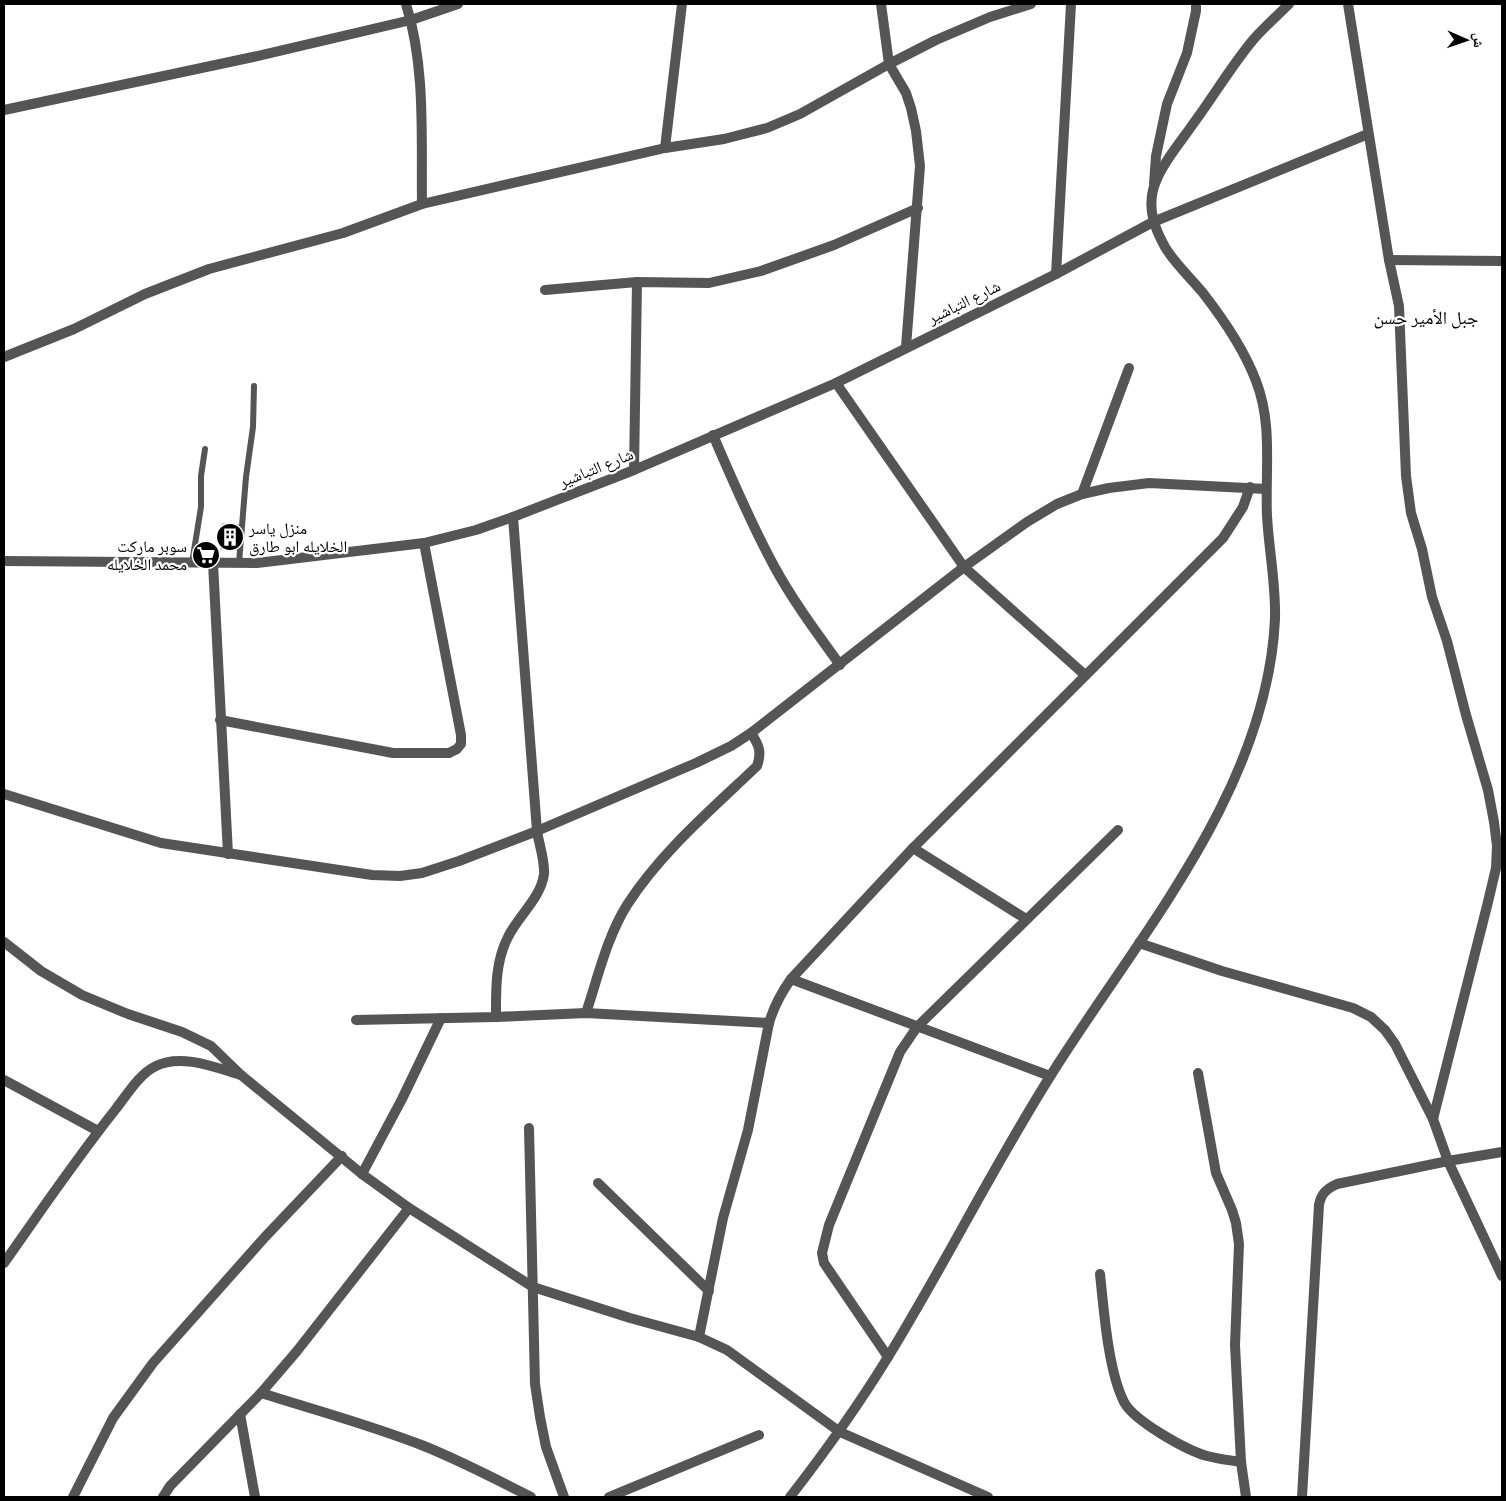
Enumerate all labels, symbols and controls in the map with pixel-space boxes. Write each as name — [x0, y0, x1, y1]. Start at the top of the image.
north arrow — [1441, 15, 1491, 65]
text: ش — [1470, 33, 1488, 48]
street label: شارع التباشير — [924, 276, 1004, 329]
district label: جبل الأمير حسن — [1374, 307, 1478, 329]
street label: شارع التباشير — [555, 444, 636, 493]
place label: منزل ياسر الخلايله ابو طارق — [248, 519, 347, 557]
building icon: منزل ياسر الخلايله ابو طارق — [215, 522, 245, 552]
place label: سوبر ماركت محمد الخلايله — [107, 537, 187, 574]
supermarket icon: سوبر ماركت محمد الخلايله — [191, 540, 221, 570]

